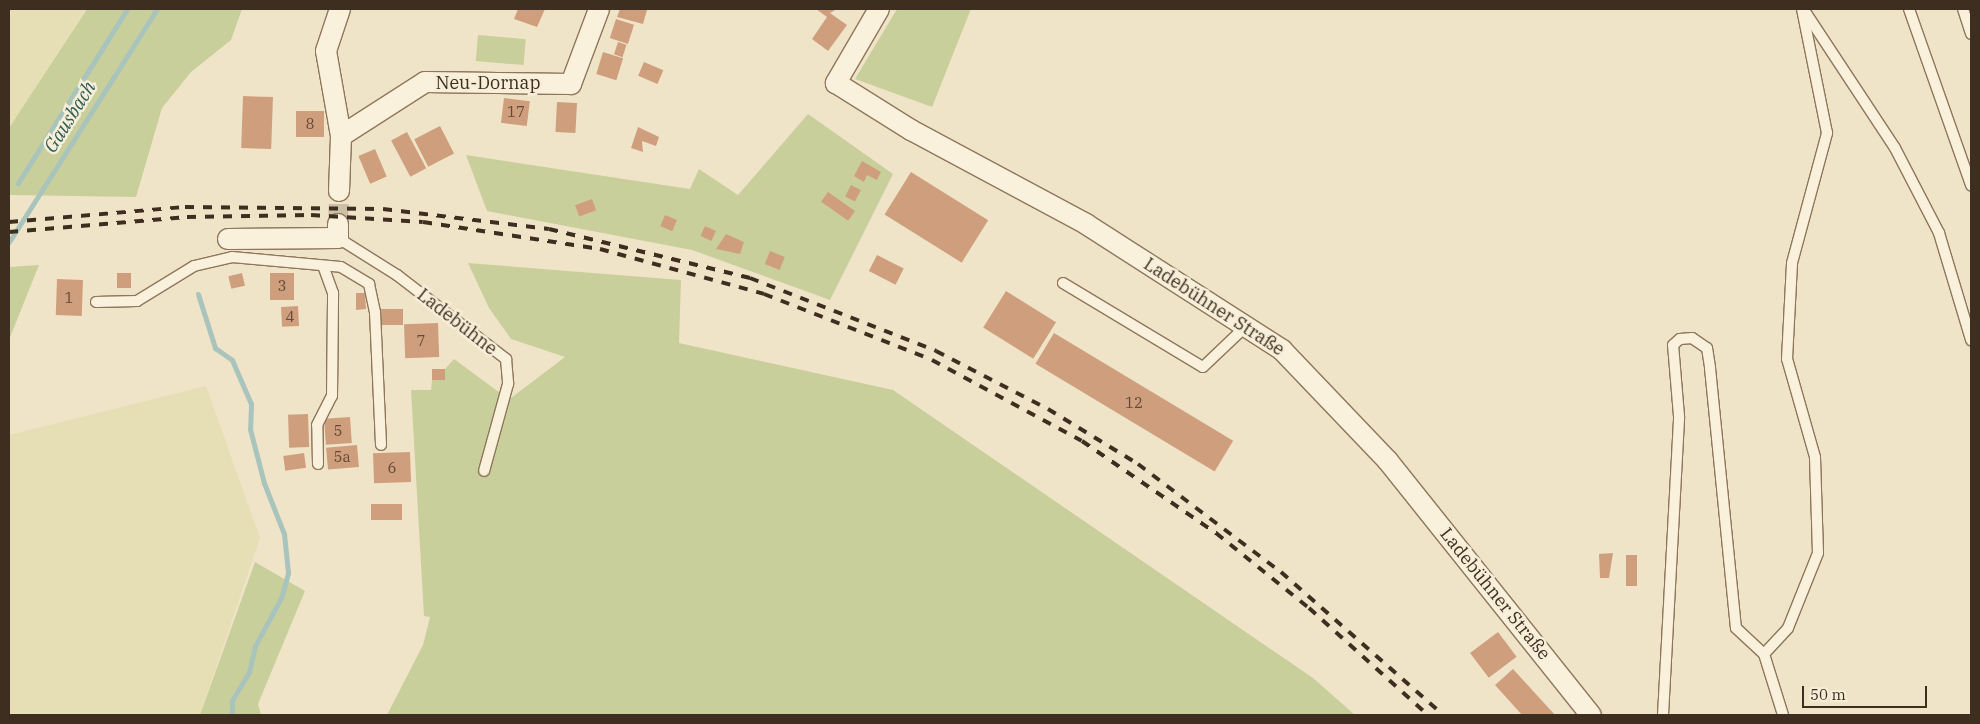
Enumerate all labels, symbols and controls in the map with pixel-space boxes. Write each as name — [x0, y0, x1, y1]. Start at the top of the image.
street label: Neu-Dornap — [436, 72, 540, 94]
water label: Gausbach — [39, 77, 101, 157]
house number: 17 — [507, 103, 525, 121]
house number: 8 — [306, 115, 314, 133]
street label: Ladebühner Straße — [1140, 253, 1288, 361]
house number: 3 — [278, 277, 286, 295]
street label: Ladebühne — [413, 284, 501, 360]
house number: 1 — [65, 289, 73, 307]
house number: 4 — [286, 308, 294, 326]
house number: 7 — [417, 332, 425, 350]
house number: 12 — [1125, 394, 1143, 412]
house number: 5 — [334, 422, 342, 440]
house number: 5a — [333, 448, 351, 466]
house number: 6 — [388, 459, 396, 477]
street label: Ladebühner Straße — [1435, 524, 1555, 664]
scale bar — [1805, 676, 1930, 708]
text: 50 m — [1810, 685, 1846, 704]

